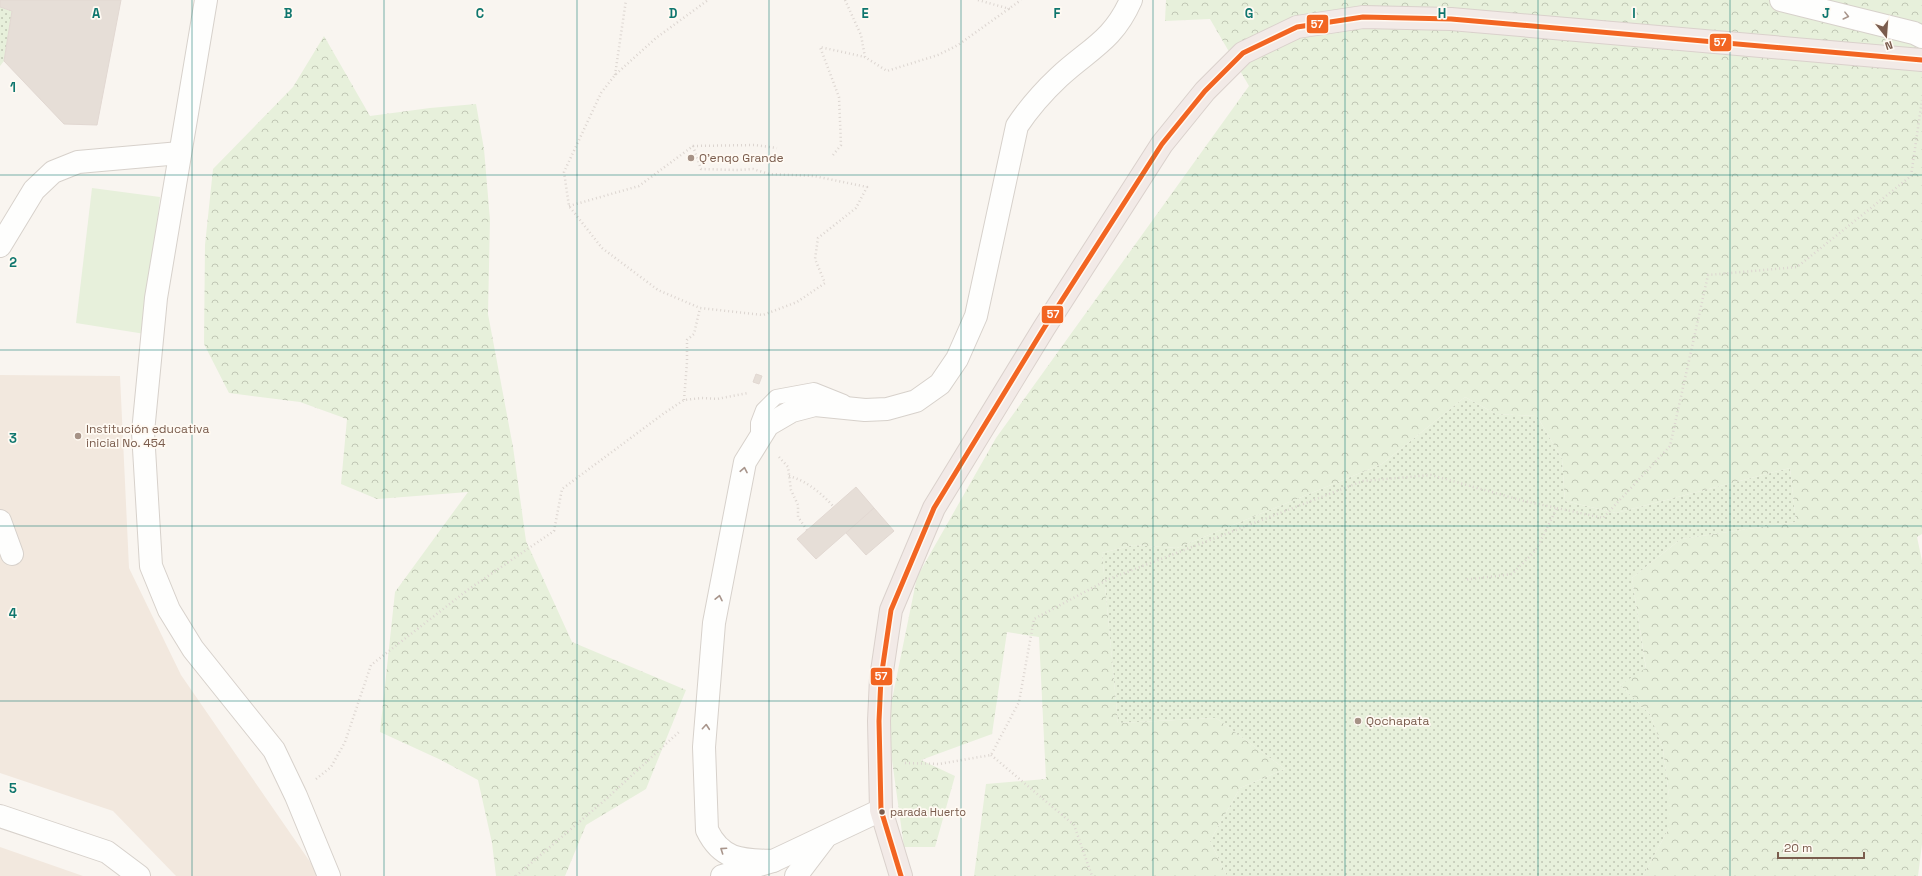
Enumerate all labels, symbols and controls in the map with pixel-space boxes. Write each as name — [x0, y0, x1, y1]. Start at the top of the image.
text: A — [92, 5, 101, 22]
text: B — [284, 5, 293, 22]
text: C — [476, 5, 484, 22]
text: D — [669, 5, 678, 22]
text: E — [861, 5, 869, 22]
text: F — [1054, 5, 1061, 22]
text: G — [1245, 5, 1253, 22]
text: H — [1438, 5, 1446, 22]
text: I — [1632, 5, 1636, 22]
text: J — [1822, 5, 1830, 22]
one-way arrow — [1842, 11, 1849, 20]
line badge: 57 — [1306, 14, 1329, 34]
north arrow — [1866, 16, 1906, 56]
text: 57 — [1311, 17, 1323, 31]
line badge: 57 — [1709, 33, 1732, 52]
text: 57 — [1714, 35, 1726, 49]
text: N — [1883, 38, 1894, 53]
text: 1 — [10, 79, 16, 96]
place label: Q'enqo Grande — [699, 150, 784, 166]
marker: Q'enqo Grande — [686, 153, 696, 163]
text: 2 — [9, 254, 17, 271]
line badge: 57 — [1041, 305, 1064, 324]
text: 57 — [1047, 307, 1059, 321]
place label: Institución educativa inicial No. 454 — [86, 421, 209, 451]
text: 3 — [9, 430, 17, 447]
marker: Institución educativa inicial No. 454 — [73, 431, 83, 441]
one-way arrow — [739, 467, 748, 473]
one-way arrow — [715, 595, 723, 601]
text: 4 — [9, 605, 17, 622]
line badge: 57 — [870, 667, 893, 686]
text: 57 — [875, 669, 887, 683]
place label: Qochapata — [1366, 713, 1430, 729]
marker: Qochapata — [1353, 716, 1363, 726]
one-way arrow — [701, 724, 710, 730]
text: 5 — [9, 780, 17, 797]
place label: parada Huerto — [890, 805, 966, 819]
marker: parada Huerto — [877, 807, 887, 817]
scale bar — [1778, 834, 1864, 860]
text: 20 m — [1784, 840, 1812, 856]
one-way arrow — [720, 847, 727, 855]

